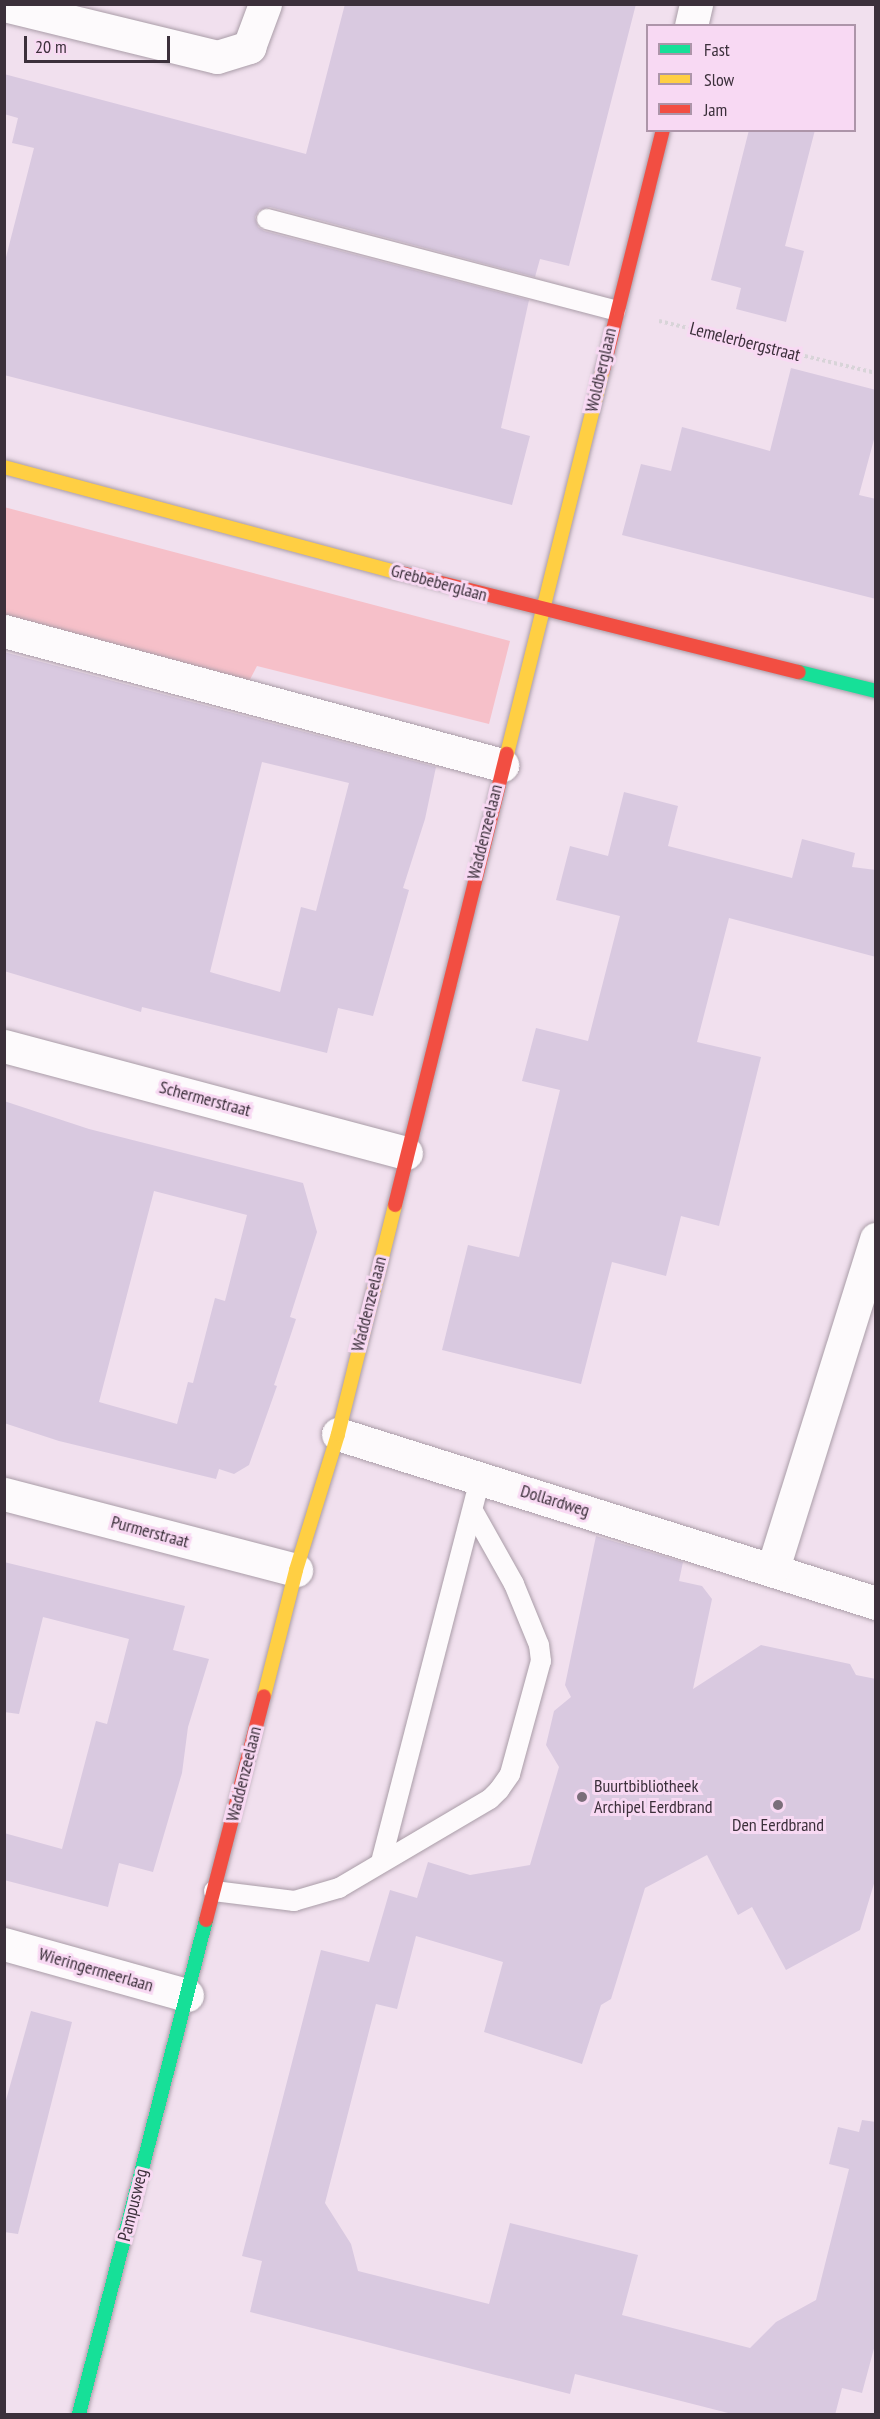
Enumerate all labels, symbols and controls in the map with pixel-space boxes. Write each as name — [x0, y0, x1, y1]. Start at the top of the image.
scale bar — [27, 24, 172, 62]
legend — [646, 24, 856, 132]
text: 20 m — [35, 35, 67, 58]
text: Fast — [704, 38, 730, 61]
text: Slow — [704, 68, 734, 91]
text: Jam — [704, 98, 727, 121]
street label: Lemelerbergstraat — [688, 318, 802, 366]
street label: Woldberglaan — [581, 326, 621, 414]
street label: Grebbeberglaan — [389, 560, 489, 606]
street label: Waddenzeelaan — [463, 782, 507, 882]
street label: Schermerstraat — [157, 1076, 253, 1122]
street label: Waddenzeelaan — [347, 1254, 391, 1354]
street label: Dollardweg — [518, 1480, 592, 1522]
street label: Purmerstraat — [109, 1511, 191, 1553]
street label: Waddenzeelaan — [222, 1724, 266, 1824]
place label: Buurtbibliotheek Archipel Eerdbrand — [594, 1776, 712, 1818]
marker: Buurtbibliotheek Archipel Eerdbrand — [575, 1790, 589, 1804]
marker: Den Eerdbrand — [771, 1798, 785, 1812]
place label: Den Eerdbrand — [732, 1814, 824, 1836]
street label: Wieringermeerlaan — [36, 1943, 156, 1997]
street label: Pampusweg — [114, 2167, 152, 2243]

